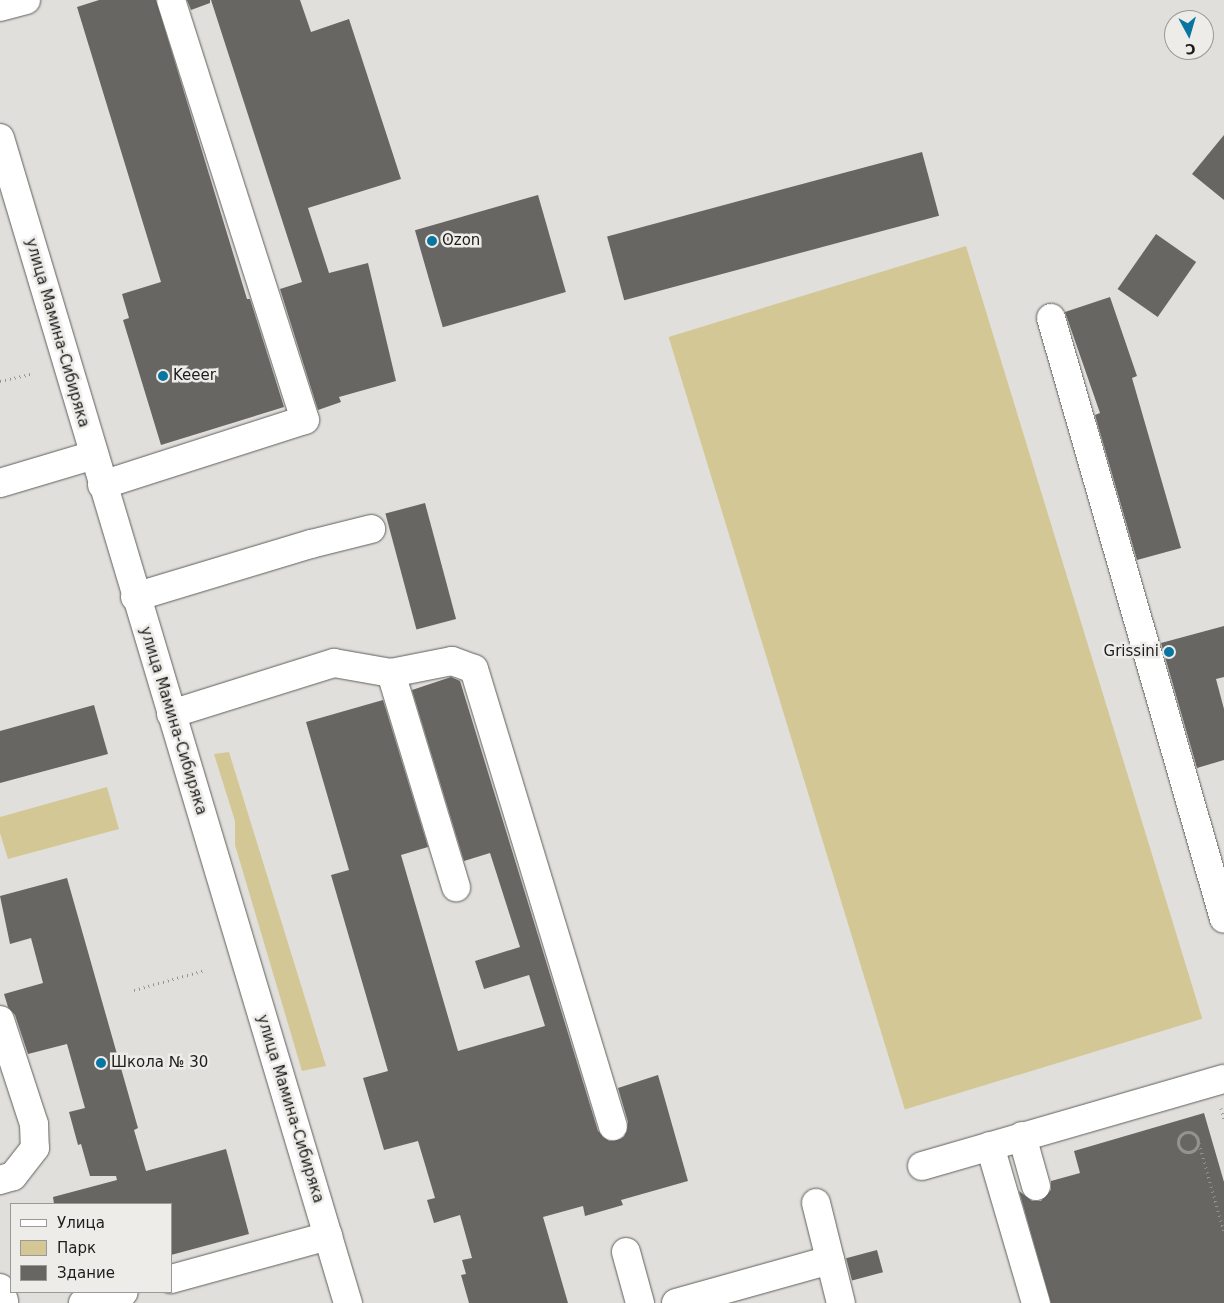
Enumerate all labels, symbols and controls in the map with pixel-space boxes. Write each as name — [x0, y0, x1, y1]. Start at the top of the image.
north arrow — [1164, 10, 1214, 60]
text: С — [1185, 40, 1196, 57]
place label: Ozon — [442, 232, 480, 250]
marker: Ozon — [426, 235, 438, 247]
street label: улица Мамина-Сибиряка — [21, 236, 93, 430]
place label: Keeer — [173, 367, 216, 385]
marker: Keeer — [157, 370, 169, 382]
street label: улица Мамина-Сибиряка — [136, 625, 210, 817]
place label: Grissini — [1104, 643, 1159, 661]
marker: Grissini — [1163, 646, 1175, 658]
street label: улица Мамина-Сибиряка — [253, 1013, 327, 1205]
place label: Школа № 30 — [111, 1054, 208, 1072]
marker: Школа № 30 — [95, 1057, 107, 1069]
legend — [10, 1203, 172, 1293]
text: Улица — [57, 1214, 105, 1232]
text: Парк — [57, 1239, 96, 1257]
text: Здание — [57, 1264, 115, 1282]

